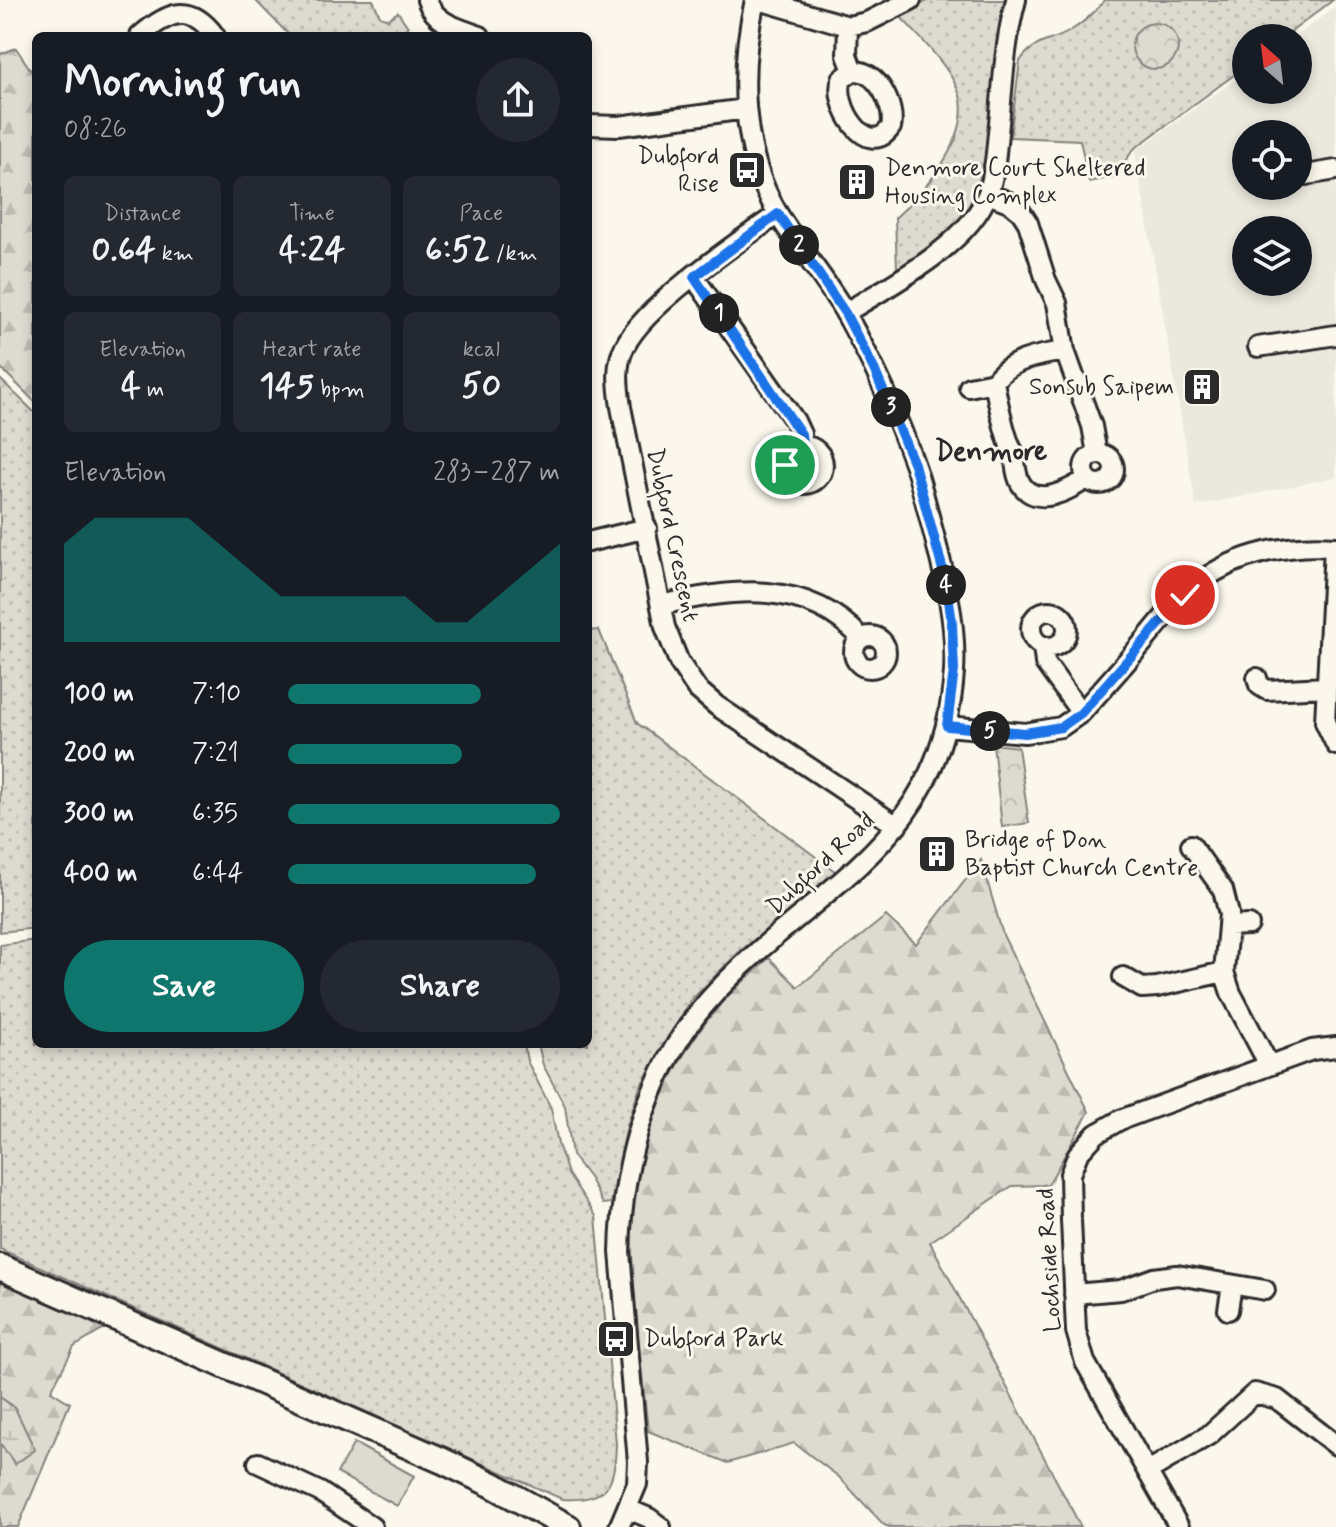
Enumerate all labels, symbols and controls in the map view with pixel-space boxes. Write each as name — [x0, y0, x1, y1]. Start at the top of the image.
north arrow — [1232, 24, 1312, 104]
map controls — [1232, 24, 1312, 296]
text: Morning run — [64, 54, 301, 112]
button: share — [476, 58, 560, 142]
text: 08:26 — [64, 113, 127, 147]
button: locate — [1232, 120, 1312, 200]
place label: Dubford Rise — [637, 141, 719, 200]
bus stop icon: Dubford Rise — [726, 149, 768, 191]
place label: Denmore Court Sheltered Housing Complex — [885, 153, 1146, 212]
building icon: Denmore Court Sheltered Housing Complex — [836, 161, 878, 203]
text: Distance — [104, 200, 181, 228]
text: Time — [289, 200, 335, 228]
text: Pace — [459, 200, 503, 228]
button: layers — [1232, 216, 1312, 296]
pin: 2 — [779, 225, 819, 265]
text: 0.64 — [92, 228, 156, 273]
text: 4:24 — [279, 228, 345, 273]
text: 6:52 — [425, 228, 490, 273]
text: 2 — [794, 231, 804, 259]
text: km — [156, 240, 194, 268]
text: /km — [490, 240, 538, 268]
pin: 1 — [699, 293, 739, 333]
text: 1 — [714, 299, 724, 327]
text: Elevation — [99, 336, 186, 364]
text: Heart rate — [263, 336, 361, 364]
text: kcal — [463, 336, 500, 364]
text: 4 — [121, 364, 141, 409]
text: 145 — [259, 364, 314, 409]
text: 50 — [461, 364, 501, 409]
building icon: Sonsub Saipem — [1181, 366, 1223, 408]
place label: Sonsub Saipem — [1029, 372, 1174, 403]
text: m — [141, 376, 164, 404]
text: bpm — [314, 376, 364, 404]
pin: 3 — [871, 387, 911, 427]
text: 3 — [886, 393, 896, 421]
pin — [751, 431, 819, 499]
district label: Denmore — [935, 434, 1047, 471]
icon: arrive — [763, 443, 807, 487]
street label: Dubford Crescent — [637, 445, 706, 625]
text: Elevation — [64, 456, 166, 490]
text: 283–287 m — [433, 456, 560, 490]
pin — [1151, 561, 1219, 629]
pin: 4 — [926, 565, 966, 605]
text: 4 — [940, 571, 952, 599]
icon: check — [1163, 573, 1207, 617]
text: 100 m — [64, 677, 134, 711]
text: 7:10 — [192, 677, 241, 711]
pin: 5 — [970, 711, 1010, 751]
text: 5 — [983, 717, 997, 745]
text: 200 m — [64, 737, 135, 771]
text: 7:21 — [192, 737, 239, 771]
text: 300 m — [64, 797, 134, 831]
text: 6:35 — [192, 797, 238, 831]
street label: Dubford Road — [760, 806, 883, 924]
place label: Bridge of Don Baptist Church Centre — [965, 825, 1198, 884]
building icon: Bridge of Don Baptist Church Centre — [916, 833, 958, 875]
text: 400 m — [64, 857, 137, 891]
text: 6:44 — [192, 857, 243, 891]
button: Save — [64, 940, 304, 1032]
button: Share — [320, 940, 560, 1032]
street label: Lochside Road — [1031, 1187, 1069, 1333]
bus stop icon: Dubford Park — [595, 1318, 637, 1360]
place label: Dubford Park — [644, 1324, 784, 1357]

